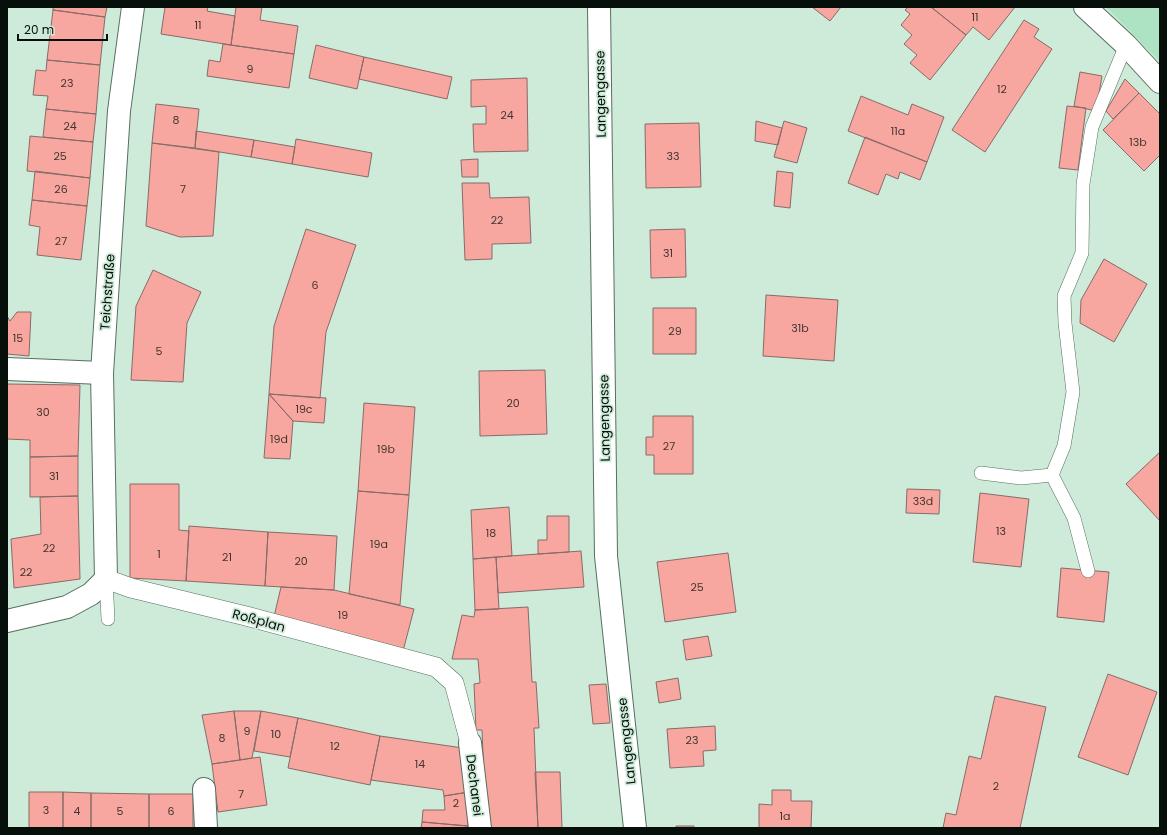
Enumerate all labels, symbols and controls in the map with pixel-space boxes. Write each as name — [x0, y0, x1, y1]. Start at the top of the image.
house number: 11 — [971, 9, 979, 25]
scale bar — [18, 16, 107, 42]
house number: 11 — [194, 17, 202, 33]
text: 20 m — [24, 21, 54, 38]
street label: Langengasse — [590, 50, 611, 138]
house number: 9 — [247, 61, 254, 77]
house number: 23 — [61, 75, 73, 91]
house number: 12 — [997, 81, 1007, 97]
house number: 24 — [500, 107, 514, 123]
house number: 8 — [173, 112, 180, 128]
house number: 24 — [63, 118, 77, 134]
house number: 11a — [891, 123, 905, 139]
house number: 13b — [1129, 134, 1147, 150]
house number: 25 — [53, 148, 67, 164]
house number: 33 — [667, 148, 679, 164]
house number: 26 — [54, 181, 68, 197]
house number: 7 — [180, 181, 186, 197]
house number: 22 — [491, 212, 503, 228]
house number: 27 — [55, 233, 67, 249]
house number: 31 — [663, 245, 673, 261]
street label: Teichstraße — [95, 253, 120, 331]
house number: 6 — [312, 277, 319, 293]
house number: 31b — [791, 320, 809, 336]
house number: 29 — [668, 323, 682, 339]
house number: 15 — [13, 330, 23, 346]
house number: 5 — [156, 343, 163, 359]
street label: Langengasse — [594, 374, 615, 462]
house number: 20 — [506, 395, 520, 411]
house number: 19c — [295, 401, 313, 417]
house number: 30 — [36, 404, 50, 420]
house number: 19d — [270, 431, 288, 447]
house number: 27 — [663, 438, 675, 454]
house number: 19b — [377, 441, 395, 457]
house number: 31 — [49, 468, 59, 484]
house number: 33d — [913, 493, 933, 509]
house number: 13 — [996, 523, 1006, 539]
house number: 18 — [486, 525, 496, 541]
house number: 19a — [370, 536, 388, 552]
house number: 22 — [43, 540, 55, 556]
house number: 1 — [157, 546, 161, 562]
house number: 21 — [222, 549, 232, 565]
house number: 20 — [294, 553, 308, 569]
house number: 22 — [20, 564, 32, 580]
house number: 25 — [690, 579, 704, 595]
street label: Roßplan — [230, 604, 287, 637]
house number: 19 — [338, 607, 348, 623]
street label: Langengasse — [612, 697, 640, 785]
house number: 9 — [244, 723, 251, 739]
house number: 10 — [271, 726, 281, 742]
house number: 8 — [219, 730, 226, 746]
house number: 23 — [686, 732, 698, 748]
house number: 12 — [330, 738, 340, 754]
street label: Dechanei — [461, 753, 488, 817]
house number: 14 — [415, 756, 425, 772]
house number: 2 — [993, 778, 999, 794]
house number: 7 — [238, 786, 244, 802]
house number: 2 — [453, 795, 459, 811]
house number: 3 — [43, 802, 49, 818]
house number: 4 — [74, 803, 81, 819]
house number: 5 — [117, 803, 124, 819]
house number: 6 — [168, 803, 175, 819]
house number: 1a — [780, 808, 790, 824]

